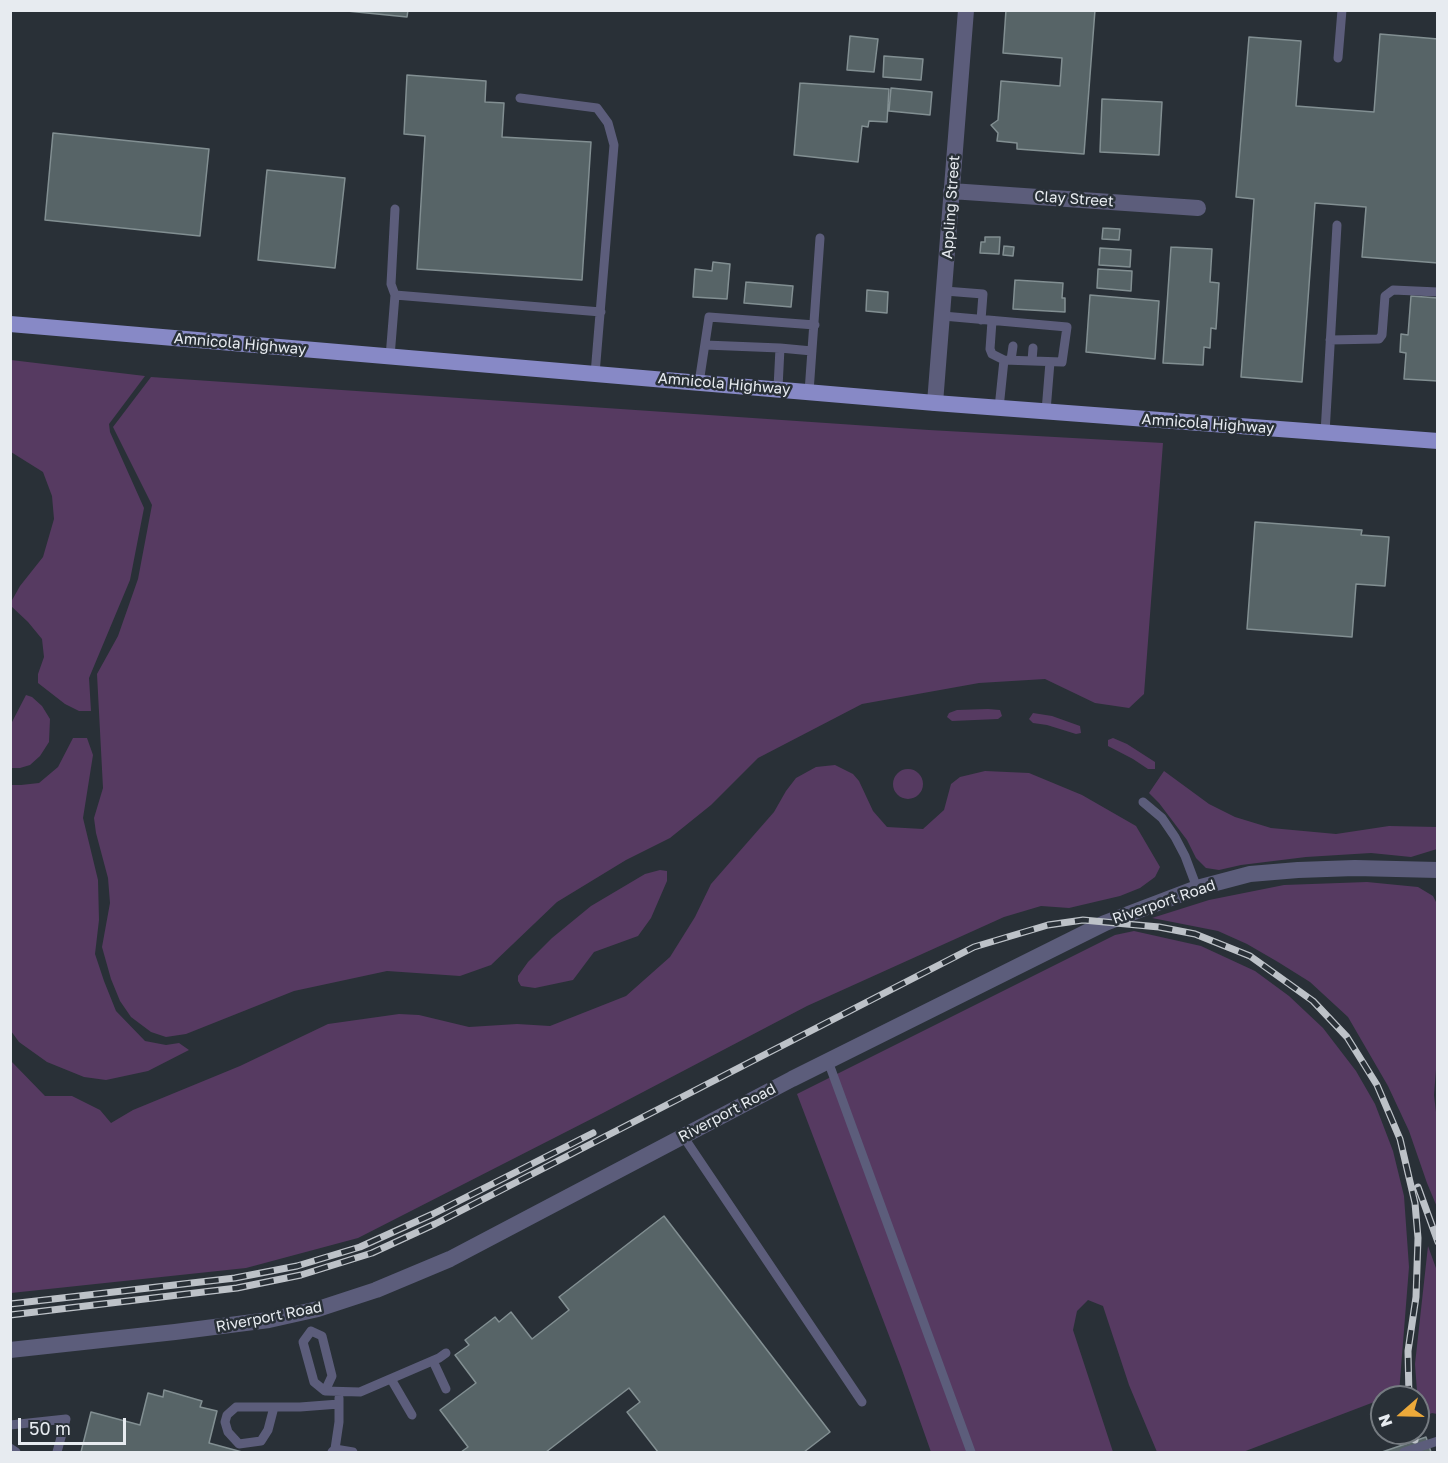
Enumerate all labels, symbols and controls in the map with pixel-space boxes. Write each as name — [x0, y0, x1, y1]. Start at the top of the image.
street label: Appling Street — [938, 155, 964, 259]
street label: Clay Street — [1034, 187, 1114, 211]
street label: Amnicola Highway — [173, 329, 307, 359]
street label: Amnicola Highway — [657, 369, 791, 399]
street label: Amnicola Highway — [1141, 410, 1275, 438]
street label: Riverport Road — [1110, 876, 1218, 928]
street label: Riverport Road — [675, 1080, 779, 1146]
street label: Riverport Road — [214, 1298, 324, 1336]
north arrow — [1370, 1385, 1430, 1445]
scale bar — [21, 1406, 129, 1444]
text: N — [1373, 1411, 1396, 1430]
text: 50 m — [29, 1417, 71, 1439]

